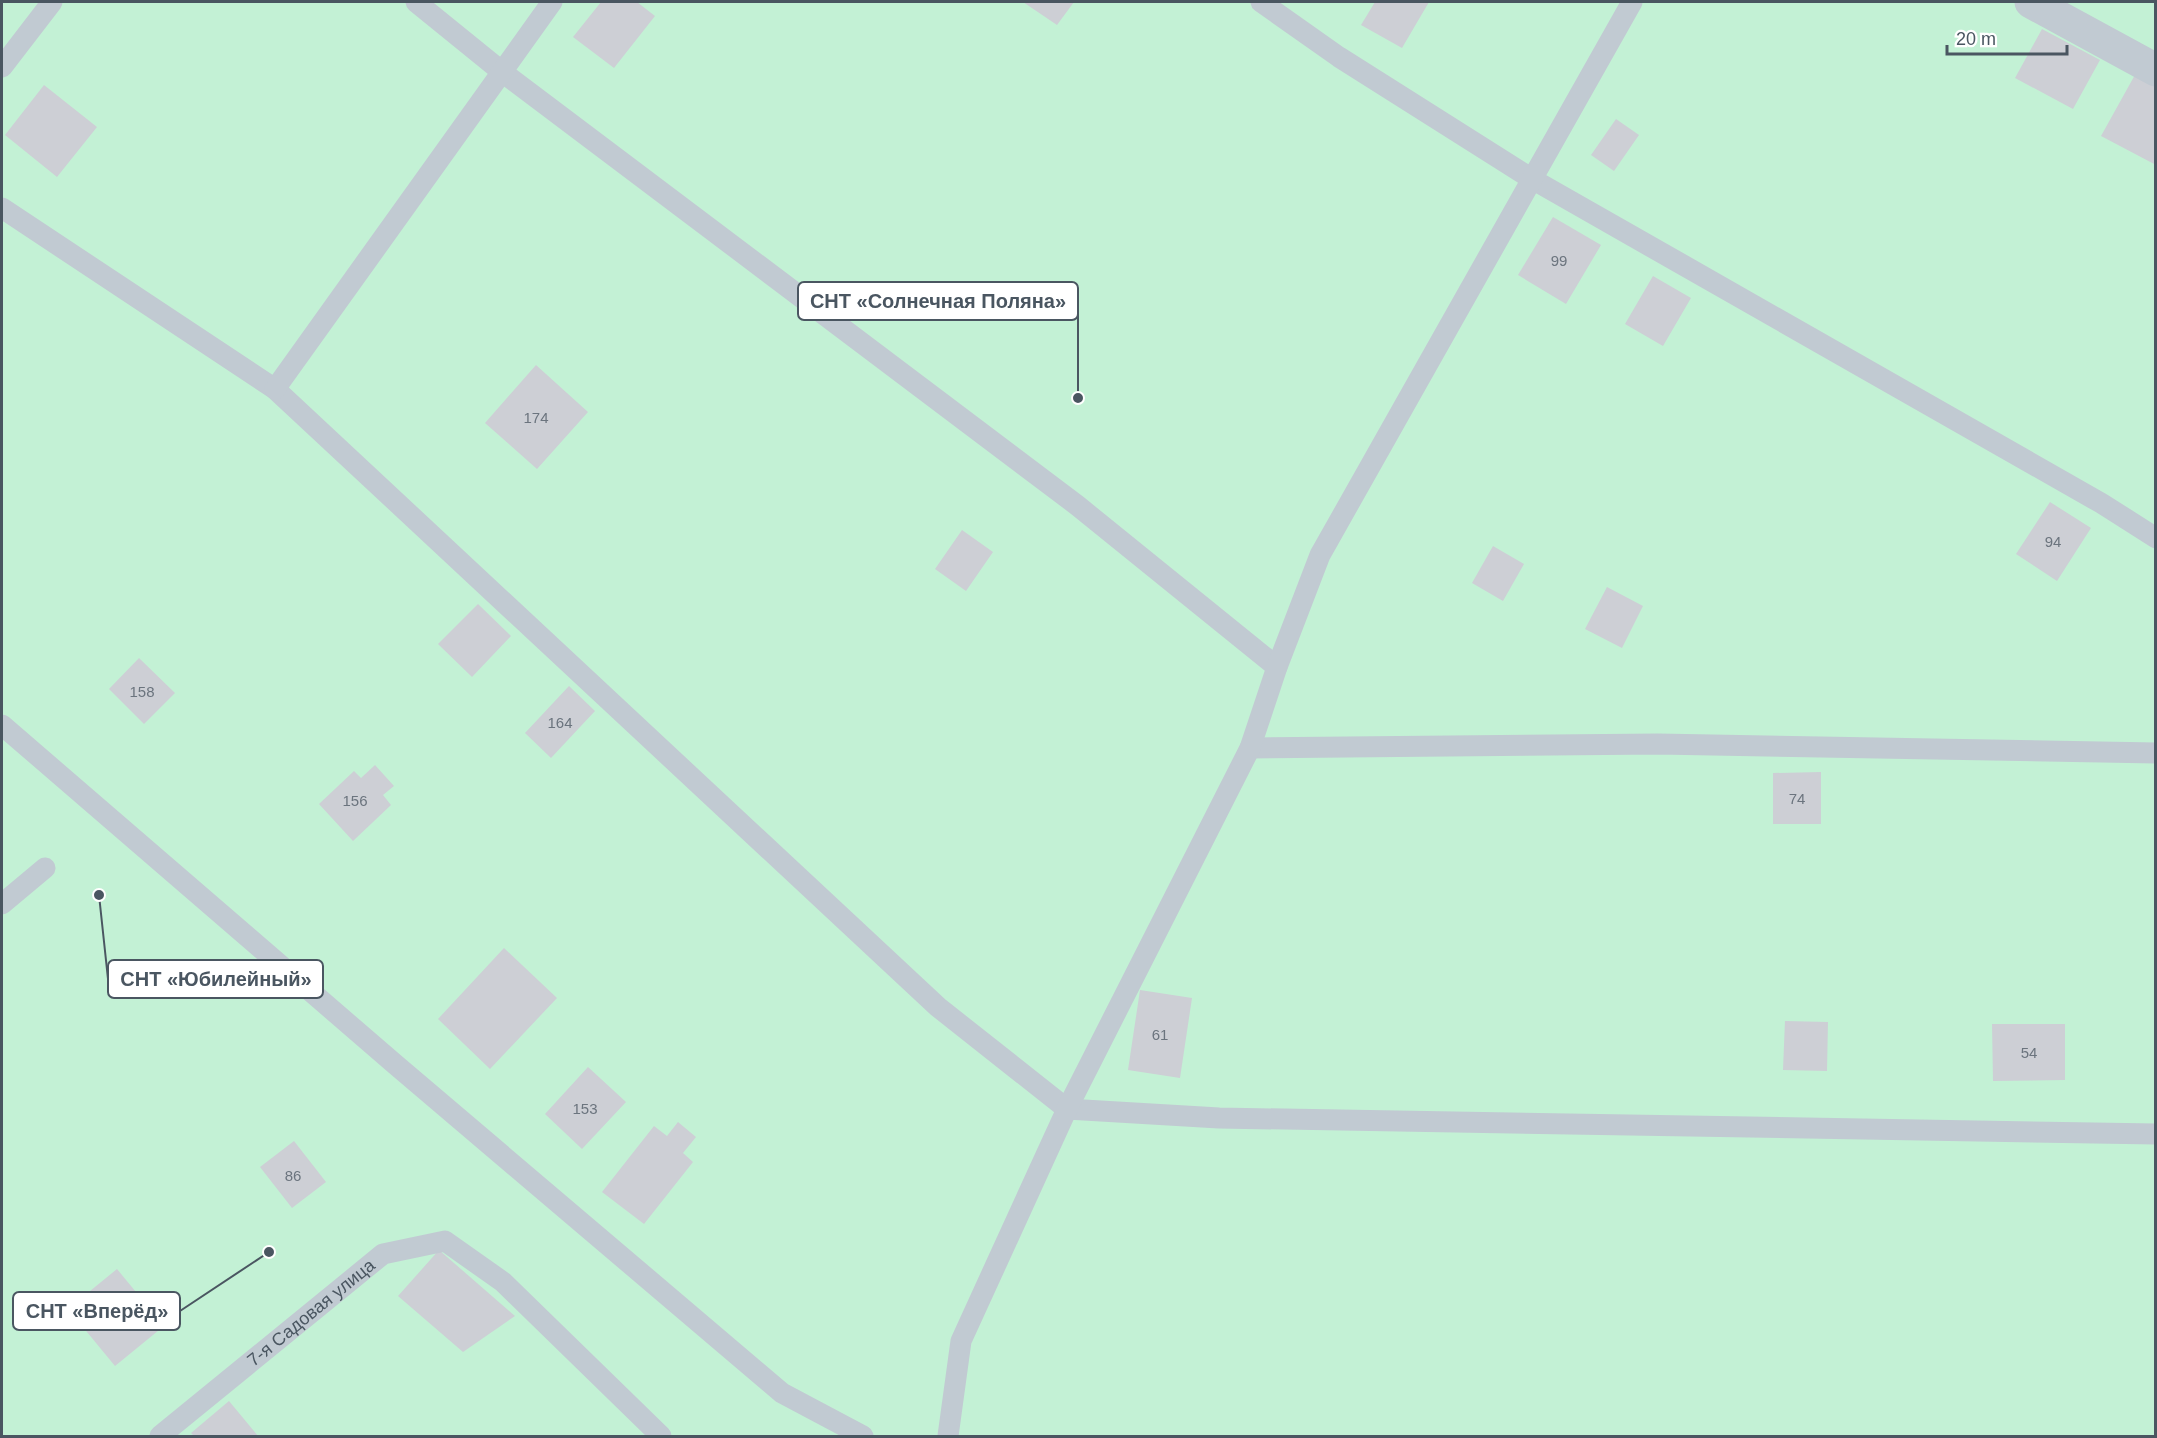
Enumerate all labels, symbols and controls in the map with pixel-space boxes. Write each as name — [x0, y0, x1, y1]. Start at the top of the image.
scale bar — [1947, 18, 2067, 56]
text: 20 m — [1956, 29, 1996, 49]
house number: 99 — [1551, 252, 1567, 269]
callout: СНТ «Солнечная Поляна» — [798, 282, 1078, 320]
text: СНТ «Солнечная Поляна» — [810, 290, 1066, 312]
house number: 174 — [523, 409, 549, 426]
house number: 94 — [2045, 533, 2061, 550]
house number: 158 — [129, 683, 155, 700]
house number: 164 — [547, 714, 573, 731]
house number: 74 — [1789, 790, 1805, 807]
house number: 156 — [342, 792, 368, 809]
callout: СНТ «Юбилейный» — [108, 960, 323, 998]
text: СНТ «Юбилейный» — [120, 968, 312, 990]
house number: 61 — [1152, 1026, 1168, 1043]
house number: 54 — [2021, 1044, 2037, 1061]
house number: 153 — [572, 1100, 598, 1117]
house number: 86 — [285, 1167, 301, 1184]
street label: 7-я Садовая улица — [243, 1254, 379, 1370]
callout: СНТ «Вперёд» — [13, 1292, 180, 1330]
text: СНТ «Вперёд» — [26, 1300, 168, 1322]

